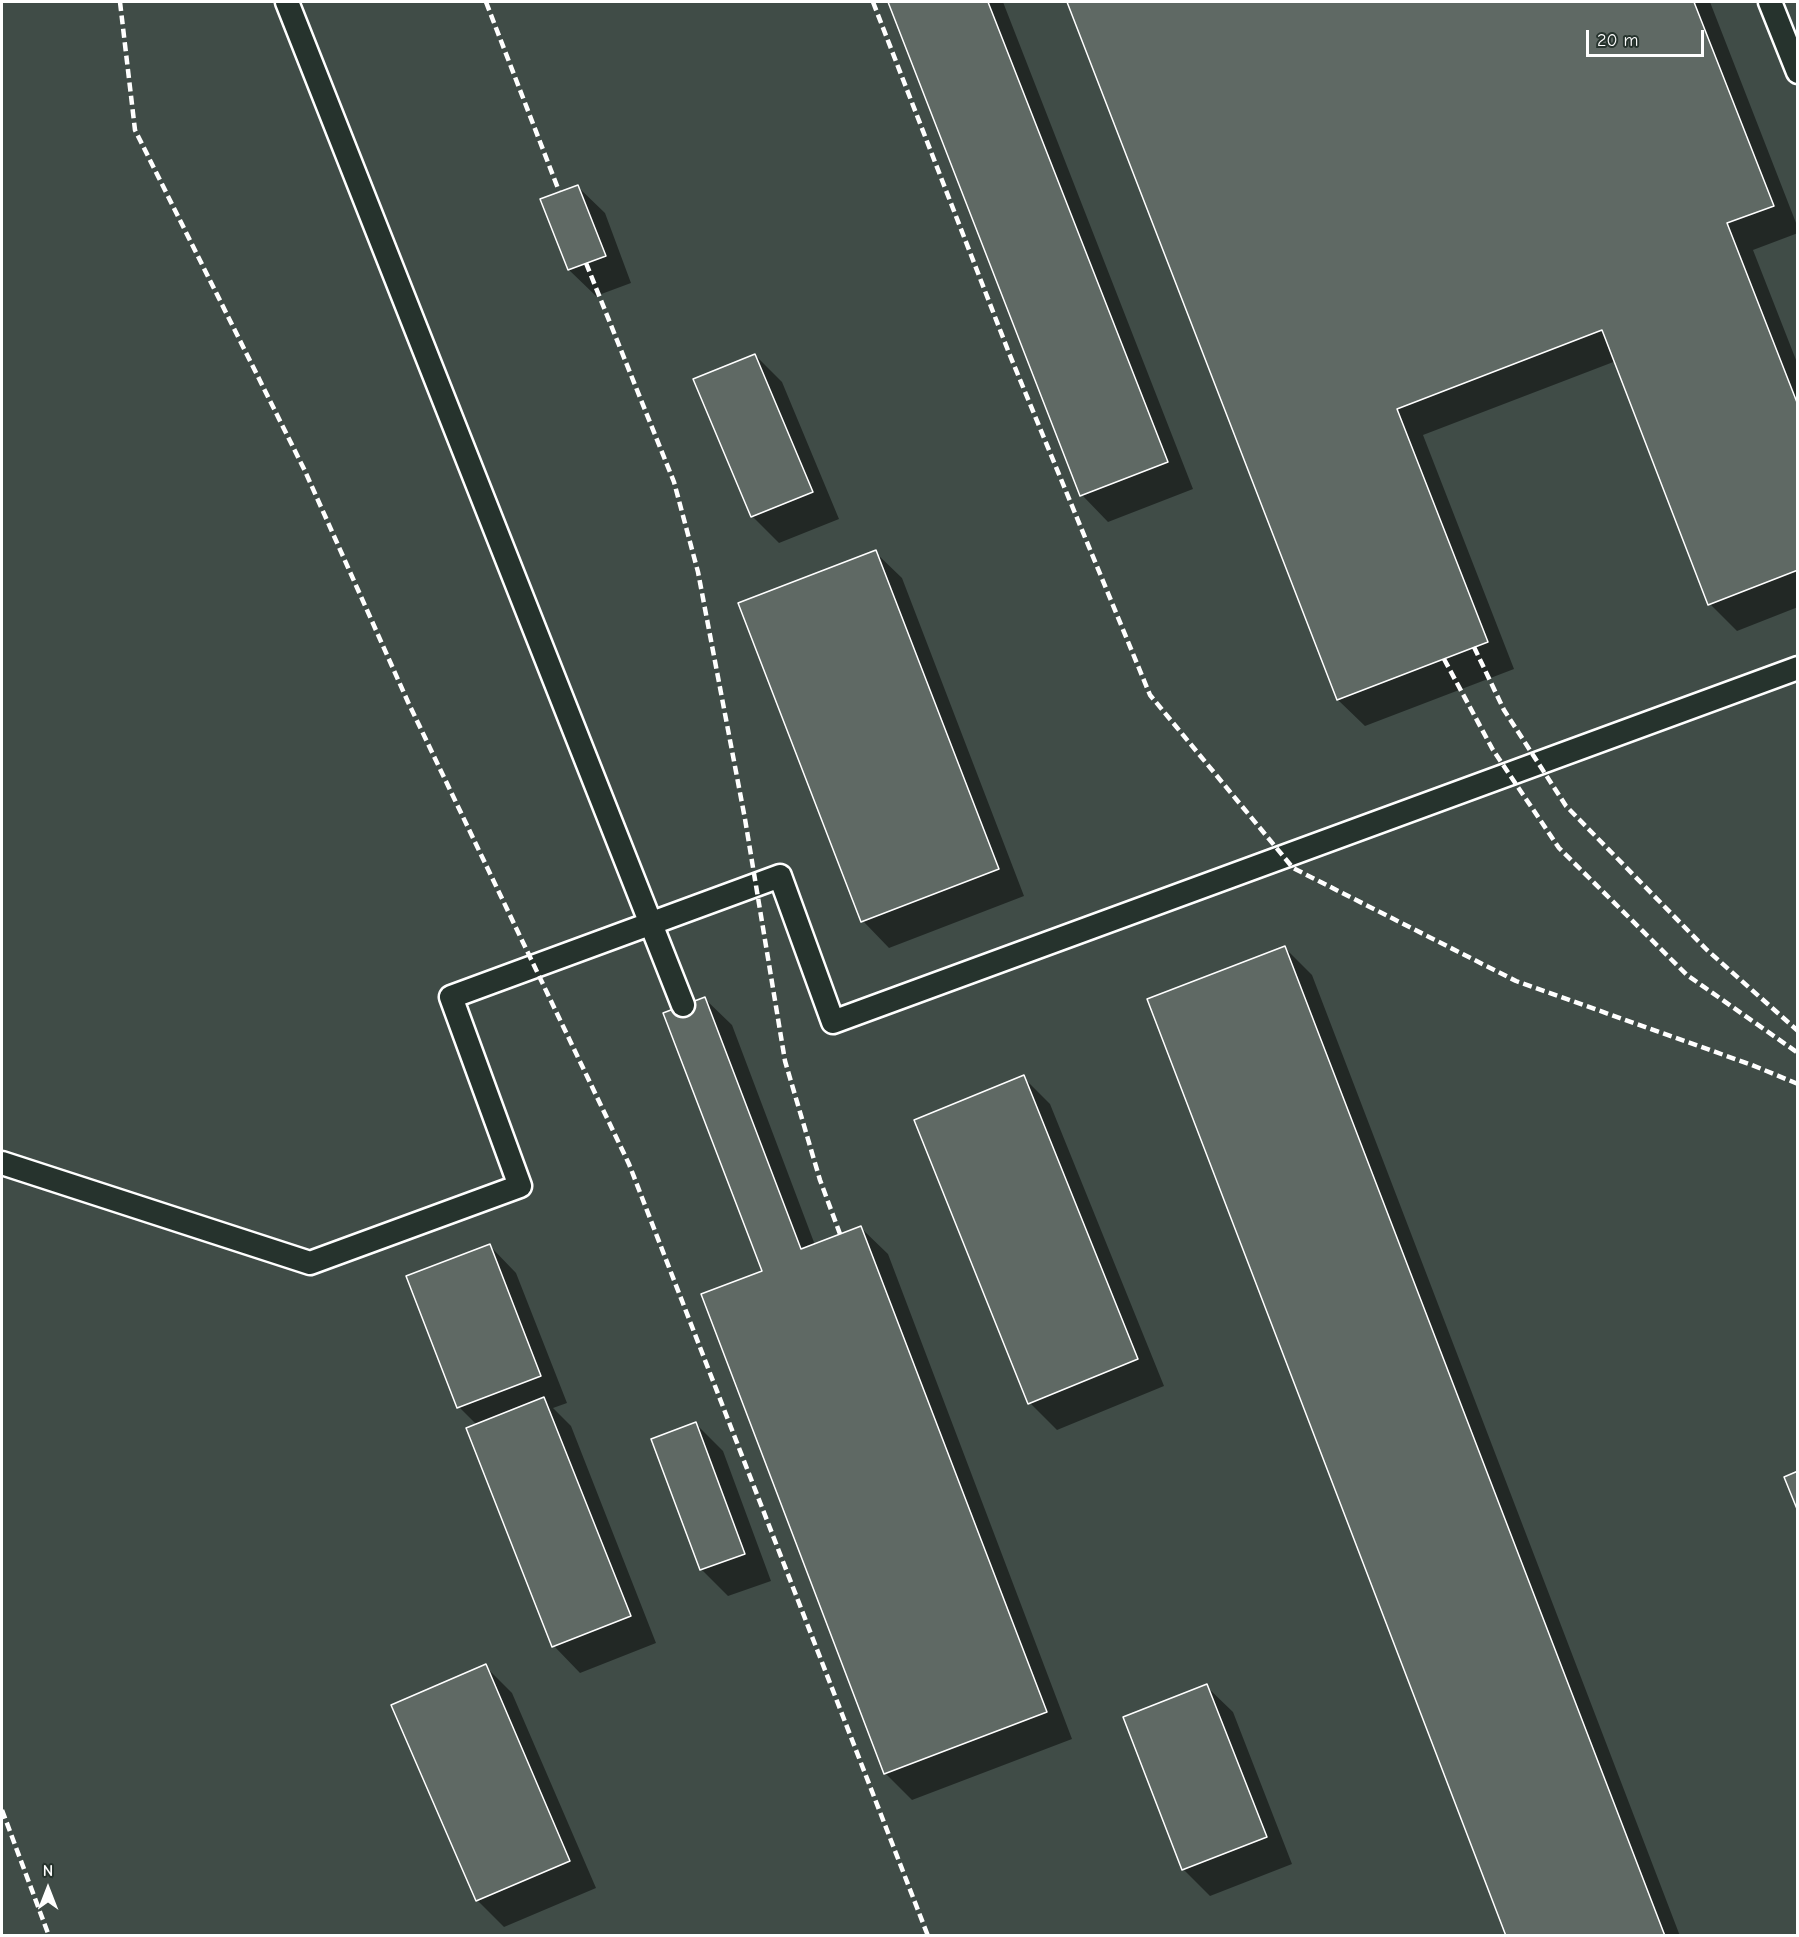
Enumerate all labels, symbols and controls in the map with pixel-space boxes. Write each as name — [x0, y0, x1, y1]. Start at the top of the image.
scale bar — [1589, 18, 1708, 56]
text: 20 m — [1597, 30, 1638, 51]
north arrow — [18, 1859, 78, 1919]
text: N — [43, 1862, 53, 1880]

